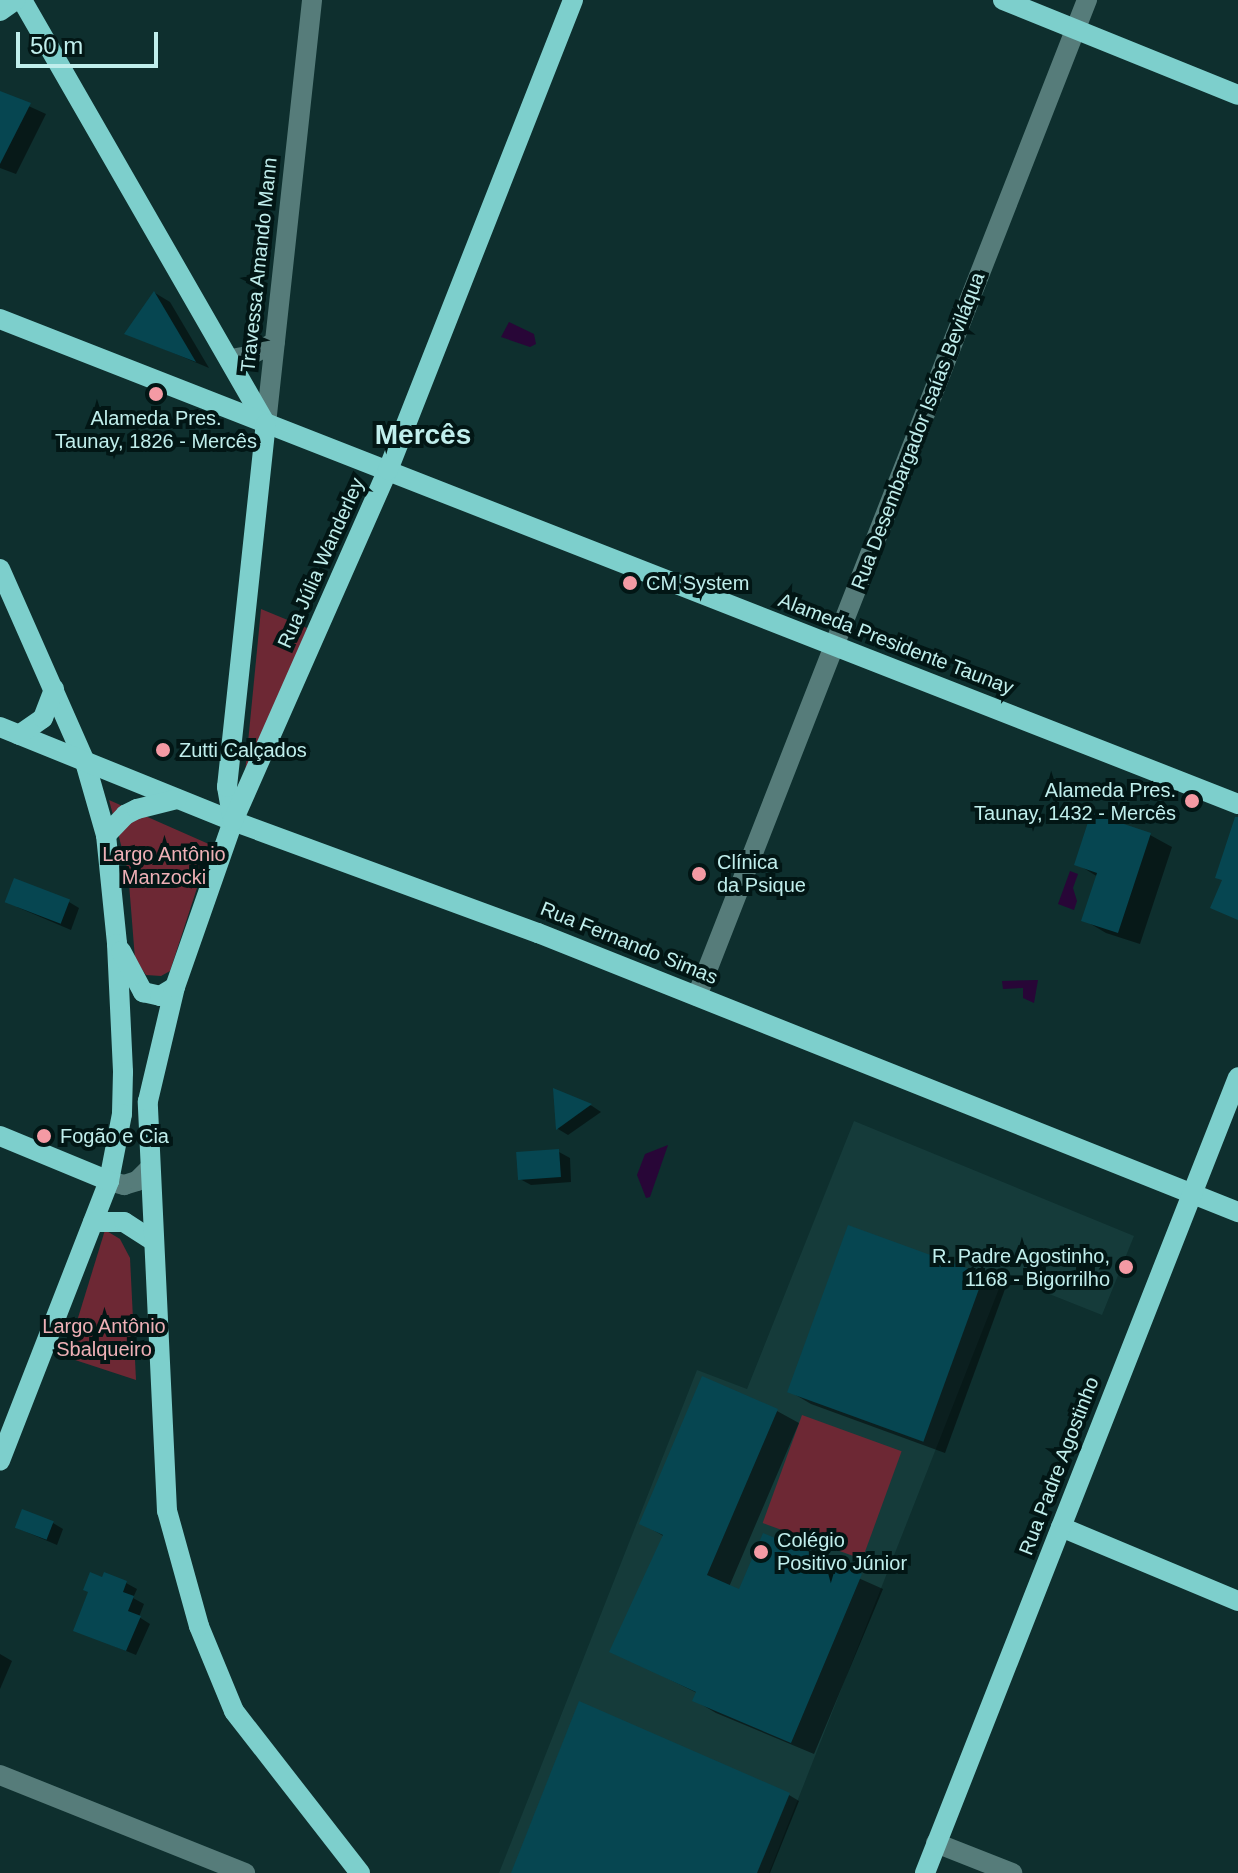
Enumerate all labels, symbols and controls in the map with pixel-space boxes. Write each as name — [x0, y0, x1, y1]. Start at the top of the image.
scale bar — [20, 16, 162, 66]
text: 50 m — [30, 32, 83, 59]
street label: Travessa Amando Mann — [236, 156, 282, 374]
street label: Rua Desembargador Isaías Beviláqua — [846, 269, 990, 593]
marker: Alameda Pres. Taunay, 1826 - Mercês — [147, 385, 165, 403]
place label: Alameda Pres. Taunay, 1826 - Mercês — [55, 406, 257, 453]
district label: Mercês — [375, 418, 471, 452]
street label: Rua Júlia Wanderley — [273, 474, 369, 652]
place label: CM System — [646, 571, 749, 595]
marker: CM System — [621, 574, 639, 592]
street label: Alameda Presidente Taunay — [775, 588, 1017, 700]
place label: Zutti Calçados — [179, 738, 307, 762]
marker: Zutti Calçados — [154, 741, 172, 759]
place label: Alameda Pres. Taunay, 1432 - Mercês — [974, 778, 1176, 825]
marker: Alameda Pres. Taunay, 1432 - Mercês — [1183, 792, 1201, 810]
park label: Largo Antônio Manzocki — [102, 842, 226, 889]
place label: Clínica da Psique — [717, 850, 806, 897]
marker: Clínica da Psique — [688, 863, 710, 885]
street label: Rua Fernando Simas — [537, 896, 721, 990]
place label: Fogão e Cia — [60, 1124, 169, 1148]
marker: Fogão e Cia — [35, 1127, 53, 1145]
place label: R. Padre Agostinho, 1168 - Bigorrilho — [931, 1244, 1110, 1291]
marker: R. Padre Agostinho, 1168 - Bigorrilho — [1117, 1258, 1135, 1276]
park label: Largo Antônio Sbalqueiro — [42, 1315, 166, 1362]
street label: Rua Padre Agostinho — [1014, 1373, 1104, 1559]
place label: Colégio Positivo Júnior — [777, 1528, 907, 1575]
marker: Colégio Positivo Júnior — [752, 1543, 770, 1561]

